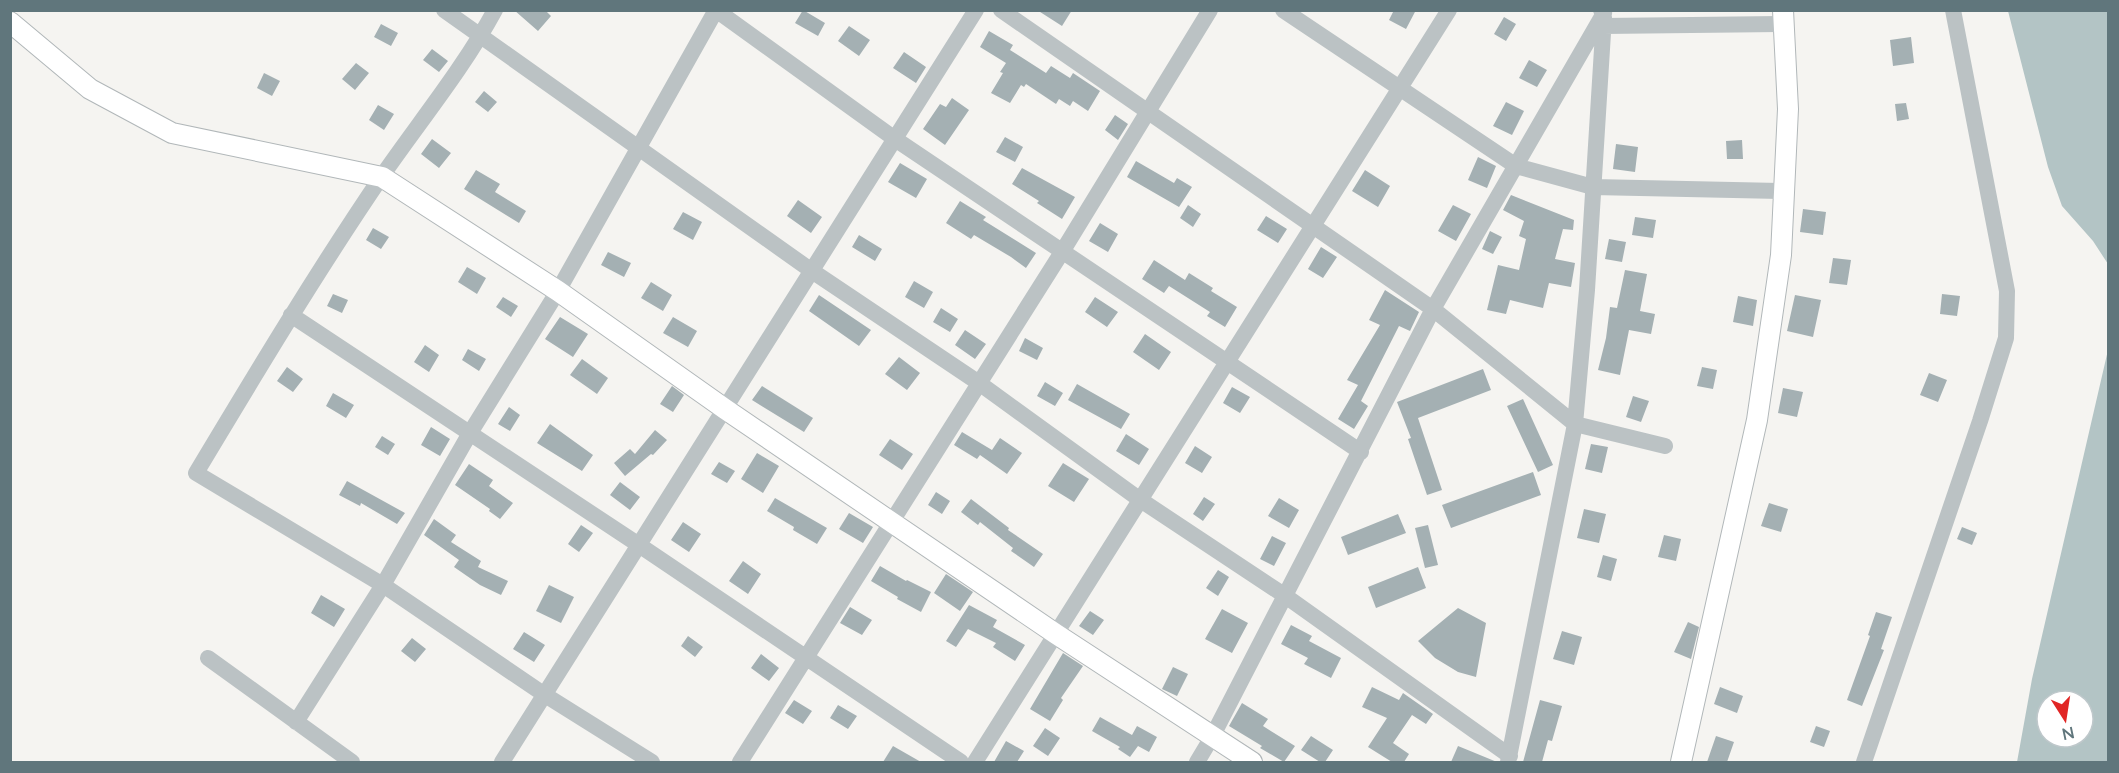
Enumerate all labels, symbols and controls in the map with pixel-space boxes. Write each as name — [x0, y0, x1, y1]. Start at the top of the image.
north arrow — [2035, 689, 2095, 749]
text: N — [2060, 724, 2076, 745]

